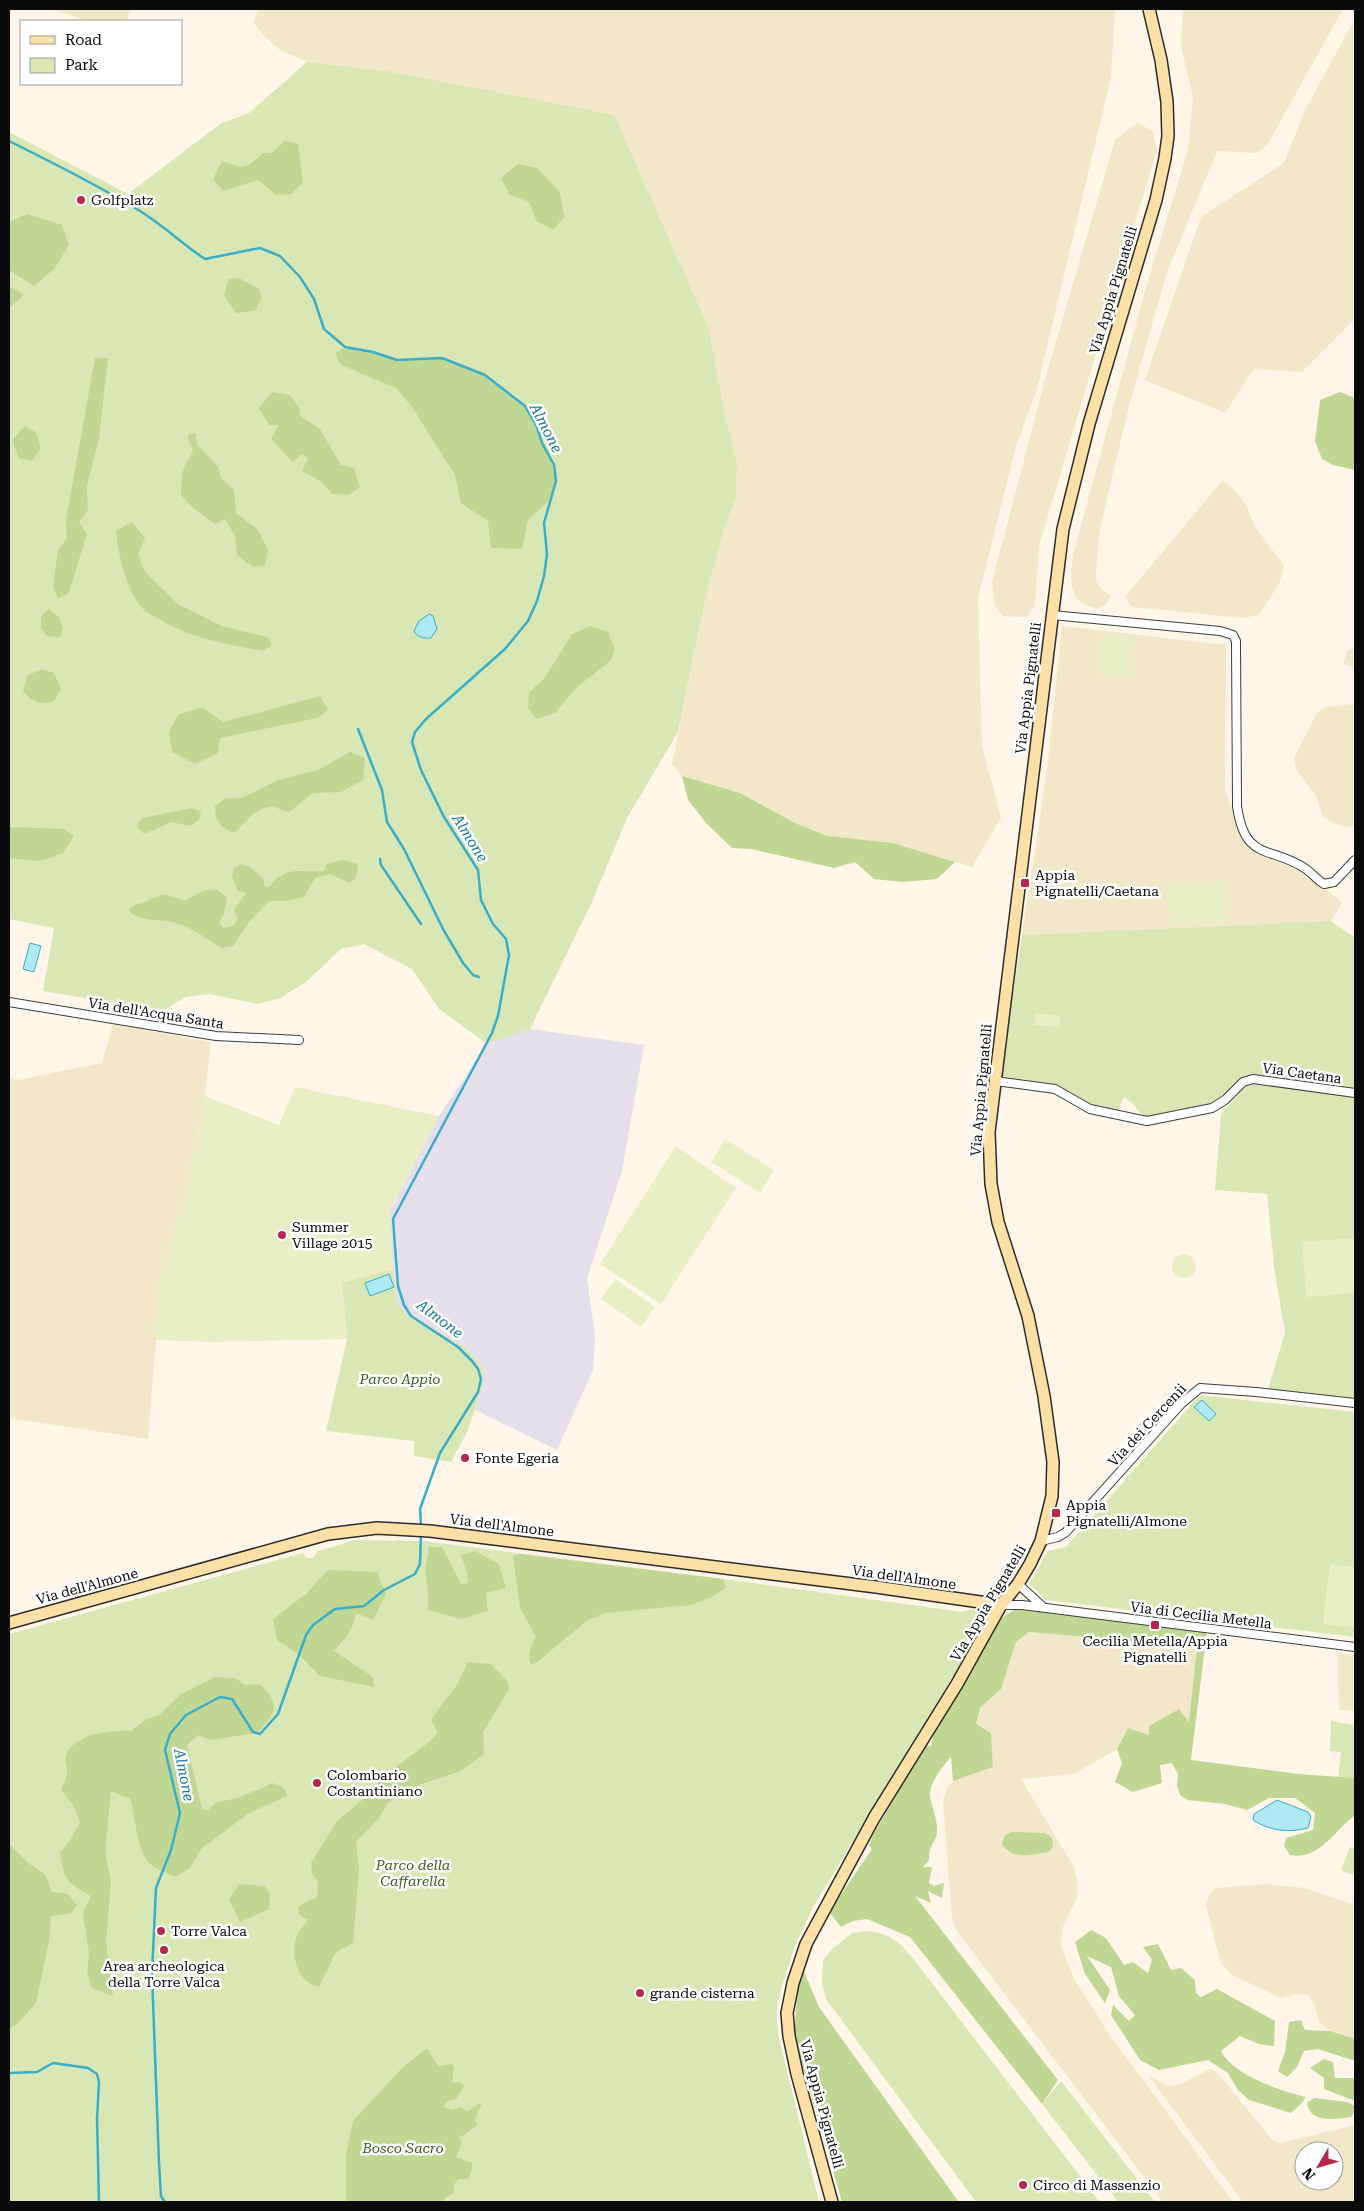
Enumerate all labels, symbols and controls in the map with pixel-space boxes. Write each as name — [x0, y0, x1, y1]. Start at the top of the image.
legend — [20, 20, 182, 85]
text: Road — [65, 31, 102, 49]
text: Park — [65, 56, 99, 74]
place label: Golfplatz — [91, 192, 154, 208]
marker: Golfplatz — [75, 194, 87, 206]
street label: Via Appia Pignatelli — [1086, 224, 1140, 356]
water label: Almone — [525, 399, 566, 456]
street label: Via Appia Pignatelli — [1012, 621, 1044, 755]
water label: Almone — [448, 810, 492, 866]
place label: Appia Pignatelli/Caetana — [1035, 867, 1159, 899]
marker: Appia Pignatelli/Caetana — [1019, 877, 1031, 889]
street label: Via dell'Acqua Santa — [87, 994, 225, 1032]
street label: Via Appia Pignatelli — [967, 1023, 995, 1157]
street label: Via Caetana — [1261, 1060, 1343, 1087]
place label: Summer Village 2015 — [292, 1219, 373, 1251]
marker: Summer Village 2015 — [276, 1229, 288, 1241]
water label: Almone — [413, 1295, 467, 1342]
park label: Parco Appio — [358, 1371, 441, 1387]
street label: Via dei Cercenii — [1105, 1380, 1190, 1470]
place label: Fonte Egeria — [475, 1450, 559, 1466]
marker: Fonte Egeria — [459, 1452, 471, 1464]
place label: Appia Pignatelli/Almone — [1066, 1497, 1187, 1529]
marker: Appia Pignatelli/Almone — [1050, 1507, 1062, 1519]
street label: Via dell'Almone — [449, 1511, 555, 1539]
street label: Via Appia Pignatelli — [947, 1542, 1029, 1664]
street label: Via dell'Almone — [851, 1562, 957, 1592]
street label: Via dell'Almone — [34, 1565, 140, 1607]
street label: Via di Cecilia Metella — [1129, 1598, 1273, 1632]
marker: Cecilia Metella/Appia Pignatelli — [1149, 1619, 1161, 1631]
place label: Cecilia Metella/Appia Pignatelli — [1083, 1633, 1228, 1665]
water label: Almone — [170, 1746, 198, 1803]
place label: Colombario Costantiniano — [327, 1767, 423, 1799]
marker: Colombario Costantiniano — [311, 1777, 323, 1789]
park label: Parco della Caffarella — [375, 1857, 450, 1889]
place label: Torre Valca — [171, 1923, 247, 1939]
marker: Torre Valca — [155, 1925, 167, 1937]
marker: Area archeologica della Torre Valca — [158, 1944, 170, 1956]
place label: Area archeologica della Torre Valca — [103, 1958, 225, 1990]
place label: grande cisterna — [650, 1985, 755, 2001]
marker: grande cisterna — [634, 1987, 646, 1999]
street label: Via Appia Pignatelli — [797, 2038, 847, 2171]
park label: Bosco Sacro — [361, 2140, 444, 2156]
north arrow — [1294, 2141, 1344, 2191]
text: N — [1299, 2165, 1318, 2183]
place label: Circo di Massenzio — [1033, 2177, 1161, 2193]
marker: Circo di Massenzio — [1017, 2179, 1029, 2191]

